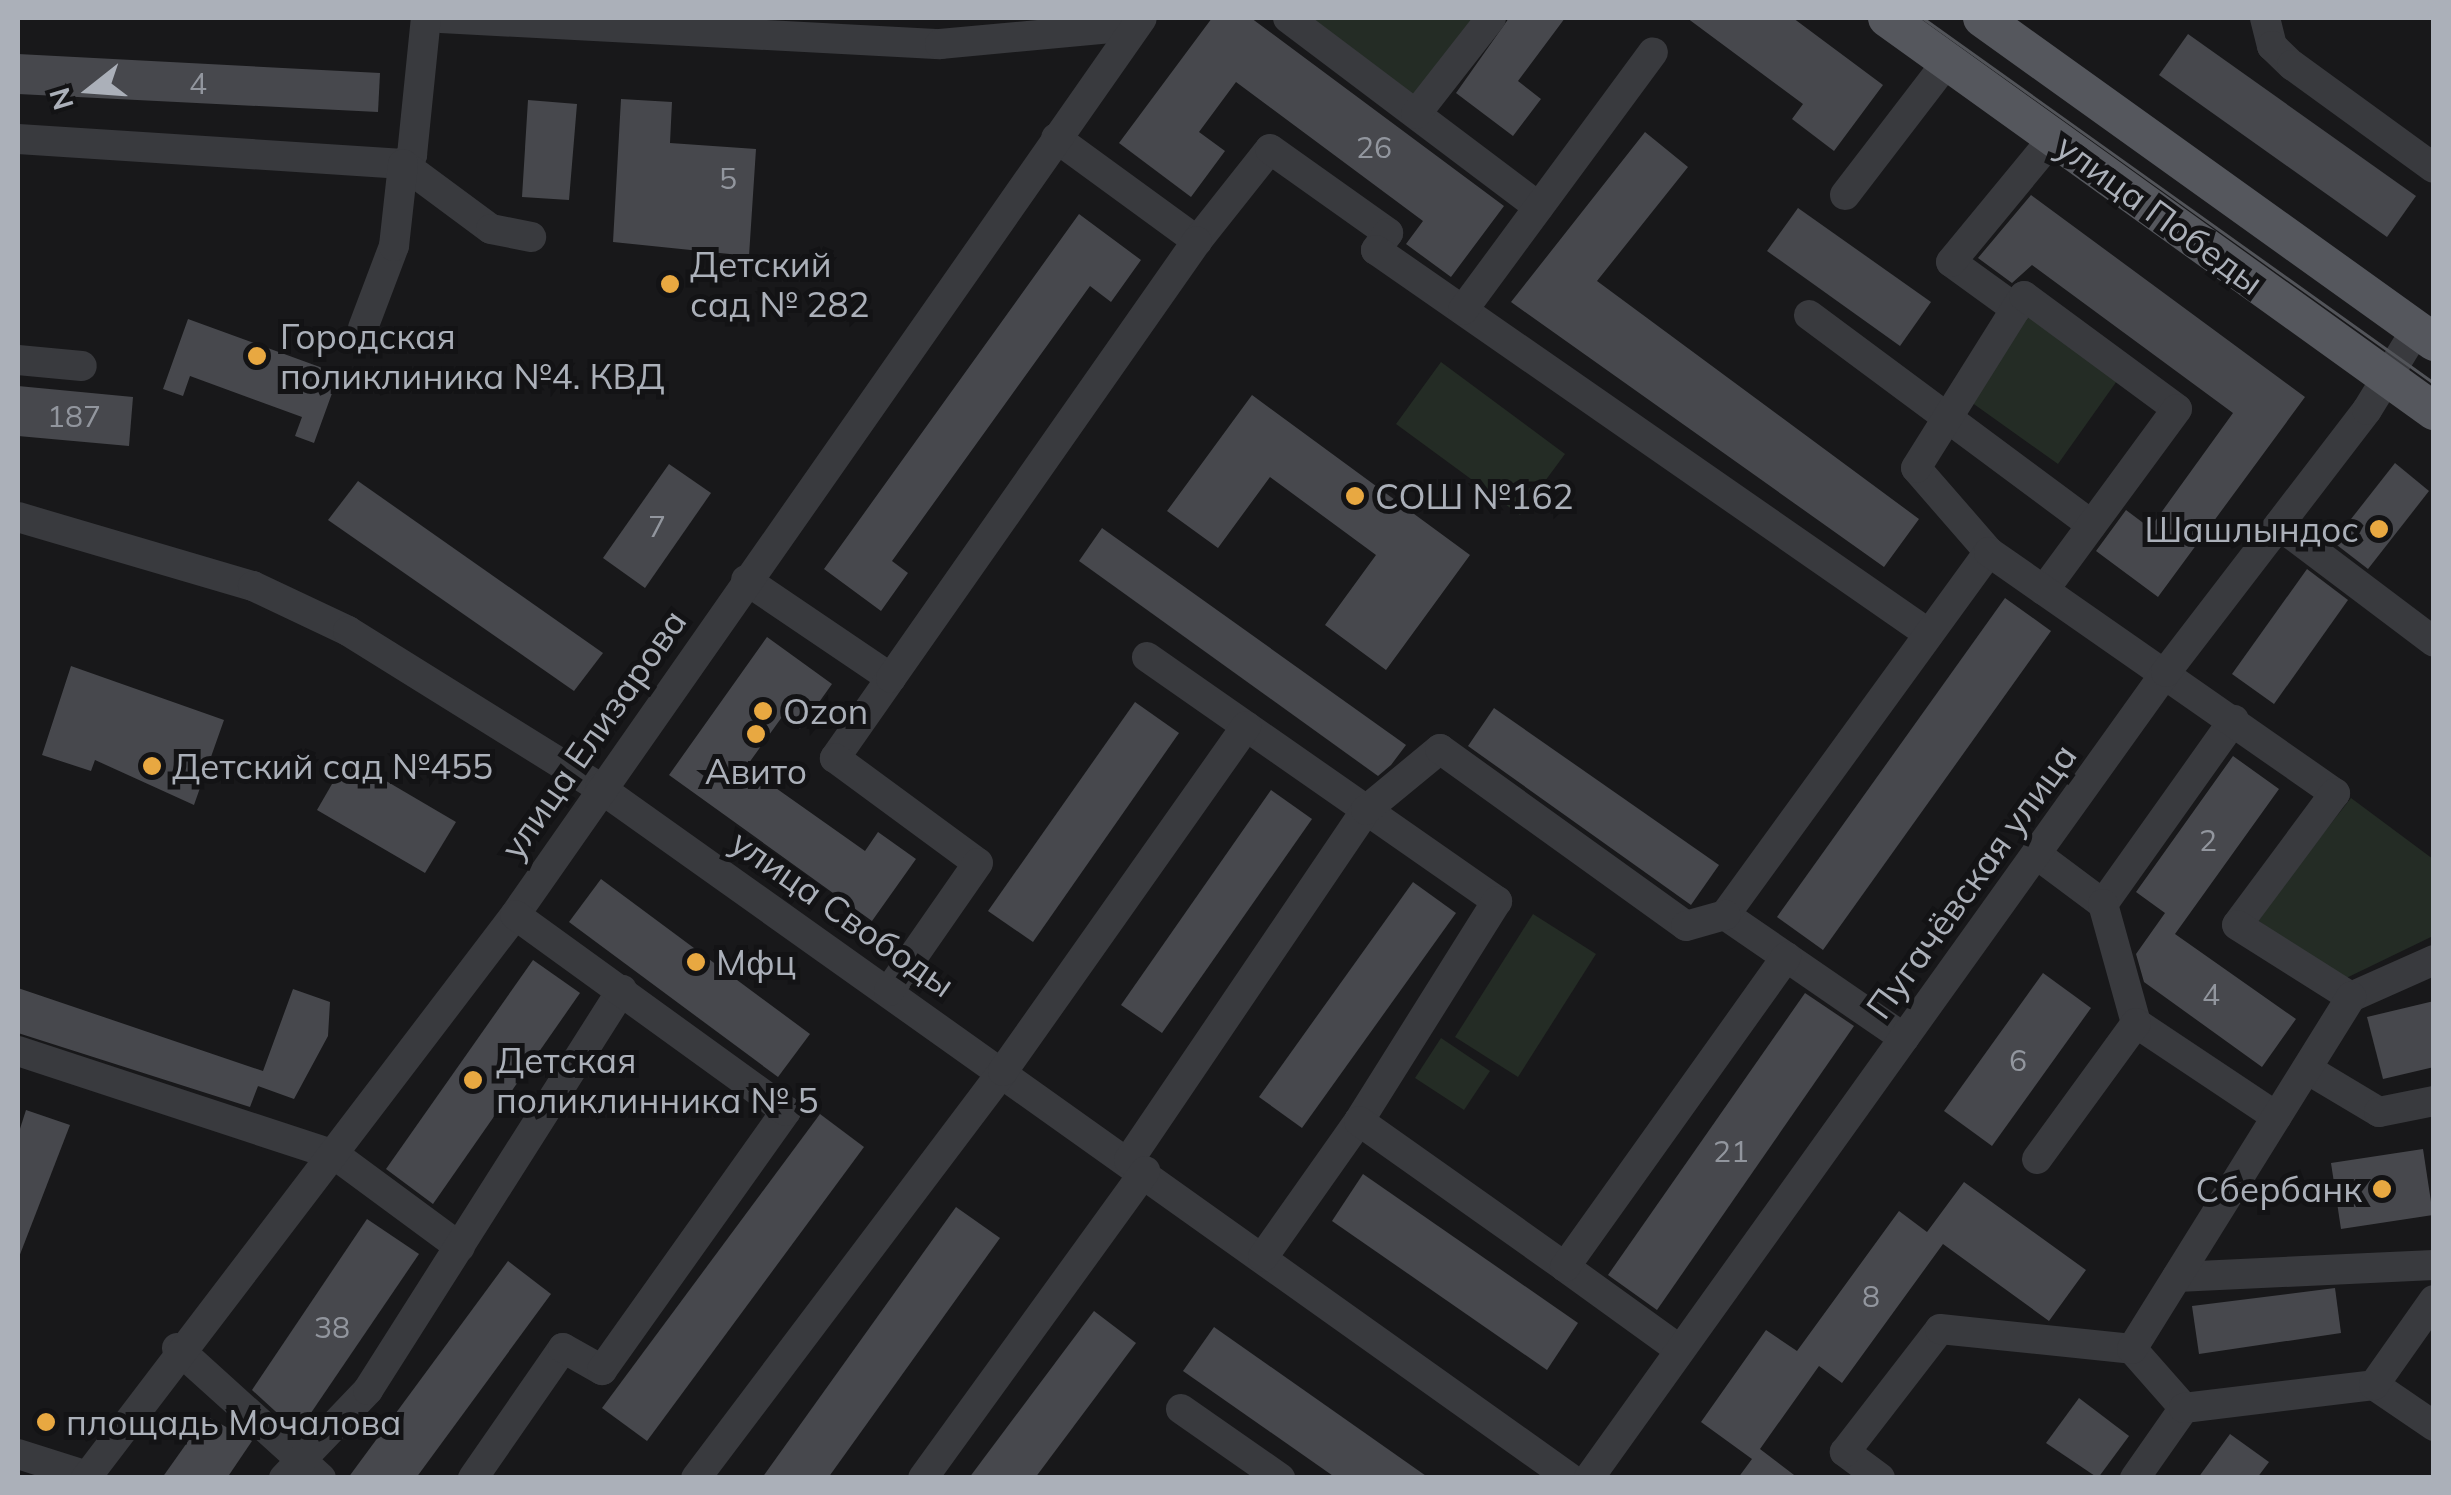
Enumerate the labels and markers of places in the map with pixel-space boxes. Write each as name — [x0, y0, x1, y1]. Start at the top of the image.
place label: Детский сад № 282 — [690, 243, 870, 325]
marker: Детский сад № 282 — [659, 273, 681, 295]
place label: Городская поликлиника №4. КВД — [280, 315, 665, 397]
marker: Городская поликлиника №4. КВД — [244, 343, 270, 369]
place label: СОШ №162 — [1375, 475, 1574, 517]
marker: СОШ №162 — [1344, 485, 1366, 507]
place label: Шашлындос — [2144, 508, 2359, 550]
marker: Шашлындос — [2368, 518, 2390, 540]
place label: Ozon — [783, 690, 868, 732]
marker: Ozon — [752, 700, 774, 722]
marker: Авито — [745, 723, 767, 745]
place label: Детский сад №455 — [172, 745, 493, 787]
place label: Авито — [705, 750, 807, 792]
marker: Детский сад №455 — [141, 755, 163, 777]
place label: Мфц — [716, 941, 796, 983]
marker: Мфц — [685, 951, 707, 973]
place label: Детская поликлинника № 5 — [496, 1039, 819, 1121]
marker: Детская поликлинника № 5 — [460, 1067, 486, 1093]
place label: Сбербанк — [2195, 1168, 2362, 1210]
marker: Сбербанк — [2371, 1178, 2393, 1200]
place label: площадь Мочалова — [66, 1401, 401, 1443]
marker: площадь Мочалова — [35, 1411, 57, 1433]

